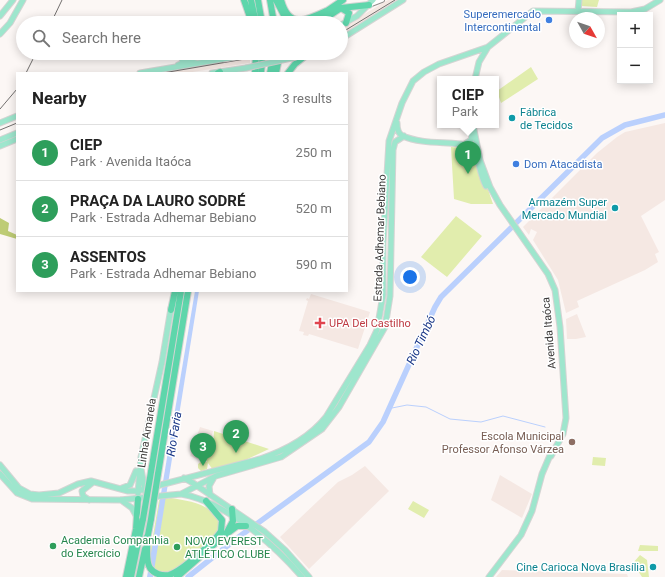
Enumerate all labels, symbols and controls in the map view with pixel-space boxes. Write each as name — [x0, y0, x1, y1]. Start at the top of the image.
place label: Superemercado Intercontinental — [464, 8, 541, 34]
north arrow — [569, 12, 605, 48]
map controls — [617, 12, 653, 84]
button: + — [617, 12, 653, 48]
marker: Superemercado Intercontinental — [544, 15, 554, 25]
search box — [16, 16, 348, 60]
icon: search — [30, 27, 52, 49]
text: Search here — [62, 29, 141, 47]
button: − — [617, 48, 653, 84]
popup — [437, 76, 499, 128]
text: CIEP — [452, 86, 484, 104]
text: Nearby — [32, 88, 87, 108]
text: 3 results — [282, 91, 332, 106]
text: Park — [452, 104, 478, 119]
place label: Fábrica de Tecidos — [520, 106, 573, 132]
marker: Fábrica de Tecidos — [507, 113, 517, 123]
text: CIEP — [70, 136, 102, 154]
pin: 1 — [455, 141, 481, 174]
text: 1 — [41, 145, 49, 160]
text: 250 m — [295, 145, 332, 160]
text: Park · Avenida Itaóca — [70, 154, 191, 169]
place label: Dom Atacadista — [524, 158, 602, 171]
marker: Dom Atacadista — [511, 159, 521, 169]
street label: Estrada Adhemar Bebiano — [371, 174, 389, 302]
text: PRAÇA DA LAURO SODRÉ — [70, 192, 245, 210]
place label: Armazém Super Mercado Mundial — [522, 196, 607, 222]
text: 2 — [41, 201, 49, 216]
text: 520 m — [295, 201, 332, 216]
marker: Armazém Super Mercado Mundial — [610, 203, 620, 213]
text: Park · Estrada Adhemar Bebiano — [70, 210, 256, 225]
text: ASSENTOS — [70, 248, 146, 266]
text: 3 — [41, 257, 49, 272]
text: 590 m — [295, 257, 332, 272]
text: Park · Estrada Adhemar Bebiano — [70, 266, 256, 281]
your location — [400, 267, 420, 287]
street label: Avenida Itaóca — [539, 296, 559, 370]
water label: Rio Timbó — [404, 313, 439, 367]
marker: UPA Del Castilho — [314, 317, 326, 329]
place label: UPA Del Castilho — [329, 317, 411, 330]
street label: Linha Amarela — [135, 397, 159, 469]
water label: Rio Faria — [164, 411, 184, 457]
pin: 2 — [223, 420, 249, 453]
place label: Escola Municipal Professor Afonso Várzea — [442, 430, 564, 456]
pin: 3 — [190, 433, 216, 466]
marker: Escola Municipal Professor Afonso Várzea — [567, 437, 577, 447]
place label: Academia Companhia do Exercício — [61, 534, 169, 560]
place label: NOVO EVEREST ATLÉTICO CLUBE — [185, 535, 270, 561]
marker: Academia Companhia do Exercício — [48, 541, 58, 551]
marker: NOVO EVEREST ATLÉTICO CLUBE — [172, 542, 182, 552]
place label: Cine Carioca Nova Brasília — [516, 561, 645, 574]
marker: Cine Carioca Nova Brasília — [648, 562, 658, 572]

